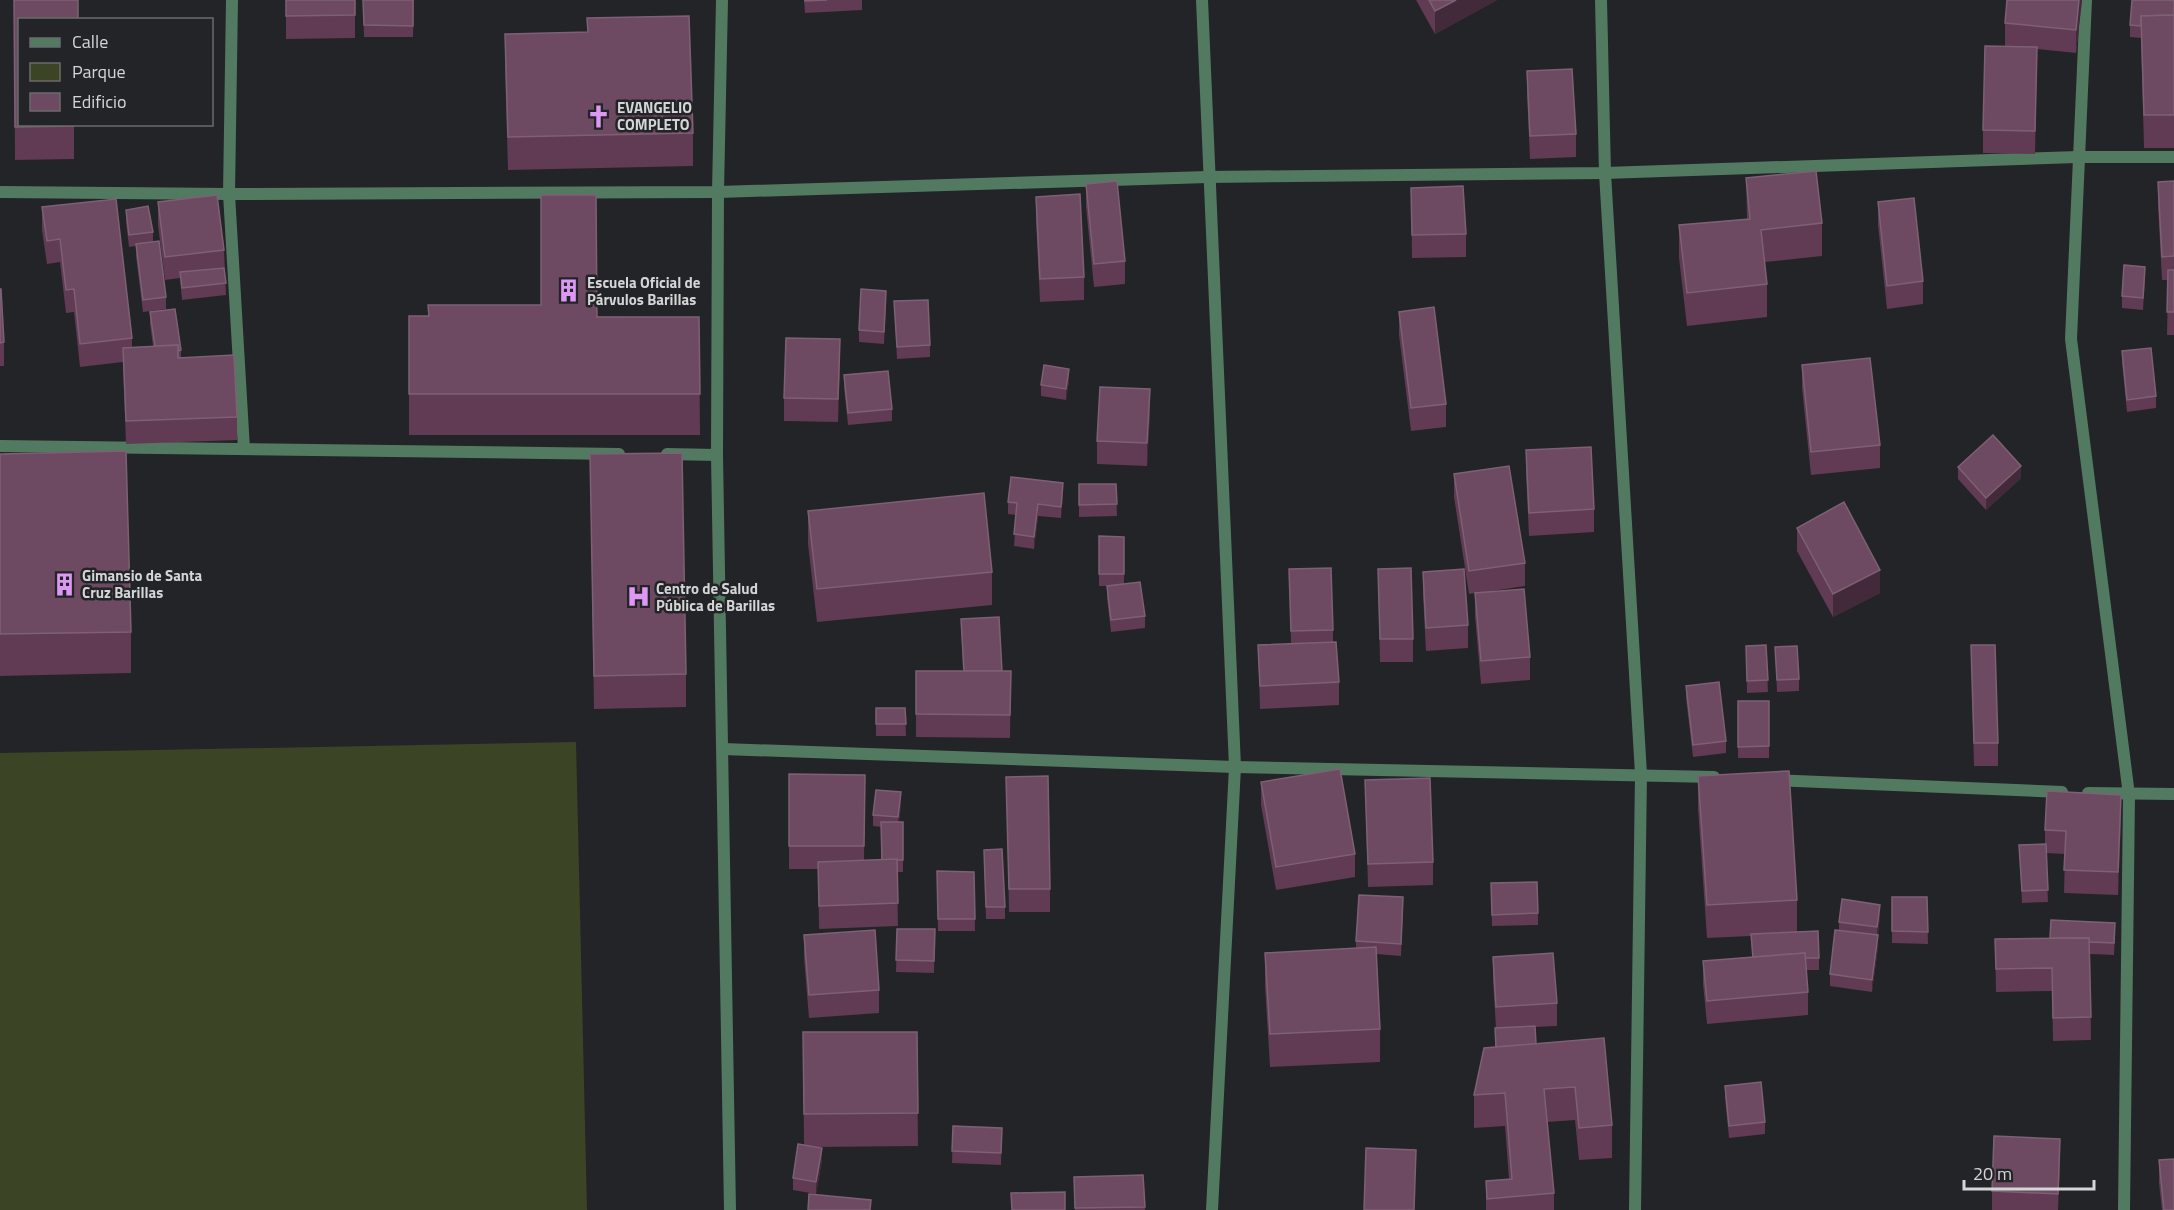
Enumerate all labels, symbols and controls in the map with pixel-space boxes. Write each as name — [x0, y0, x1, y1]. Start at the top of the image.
legend — [18, 18, 213, 126]
text: Calle — [72, 28, 108, 55]
text: Parque — [72, 58, 126, 85]
text: Edificio — [72, 88, 126, 115]
place label: EVANGELIO COMPLETO — [617, 96, 692, 136]
church icon: EVANGELIO COMPLETO — [586, 103, 612, 129]
place label: Escuela Oficial de Párvulos Barillas — [587, 271, 701, 311]
building icon: Escuela Oficial de Párvulos Barillas — [556, 278, 582, 304]
place label: Gimansio de Santa Cruz Barillas — [82, 564, 203, 604]
building icon: Gimansio de Santa Cruz Barillas — [51, 571, 77, 597]
place label: Centro de Salud Pública de Barillas — [656, 577, 775, 617]
hospital icon: Centro de Salud Pública de Barillas — [625, 584, 651, 610]
scale bar — [1964, 1153, 2094, 1191]
text: 20 m — [1973, 1160, 2012, 1187]

